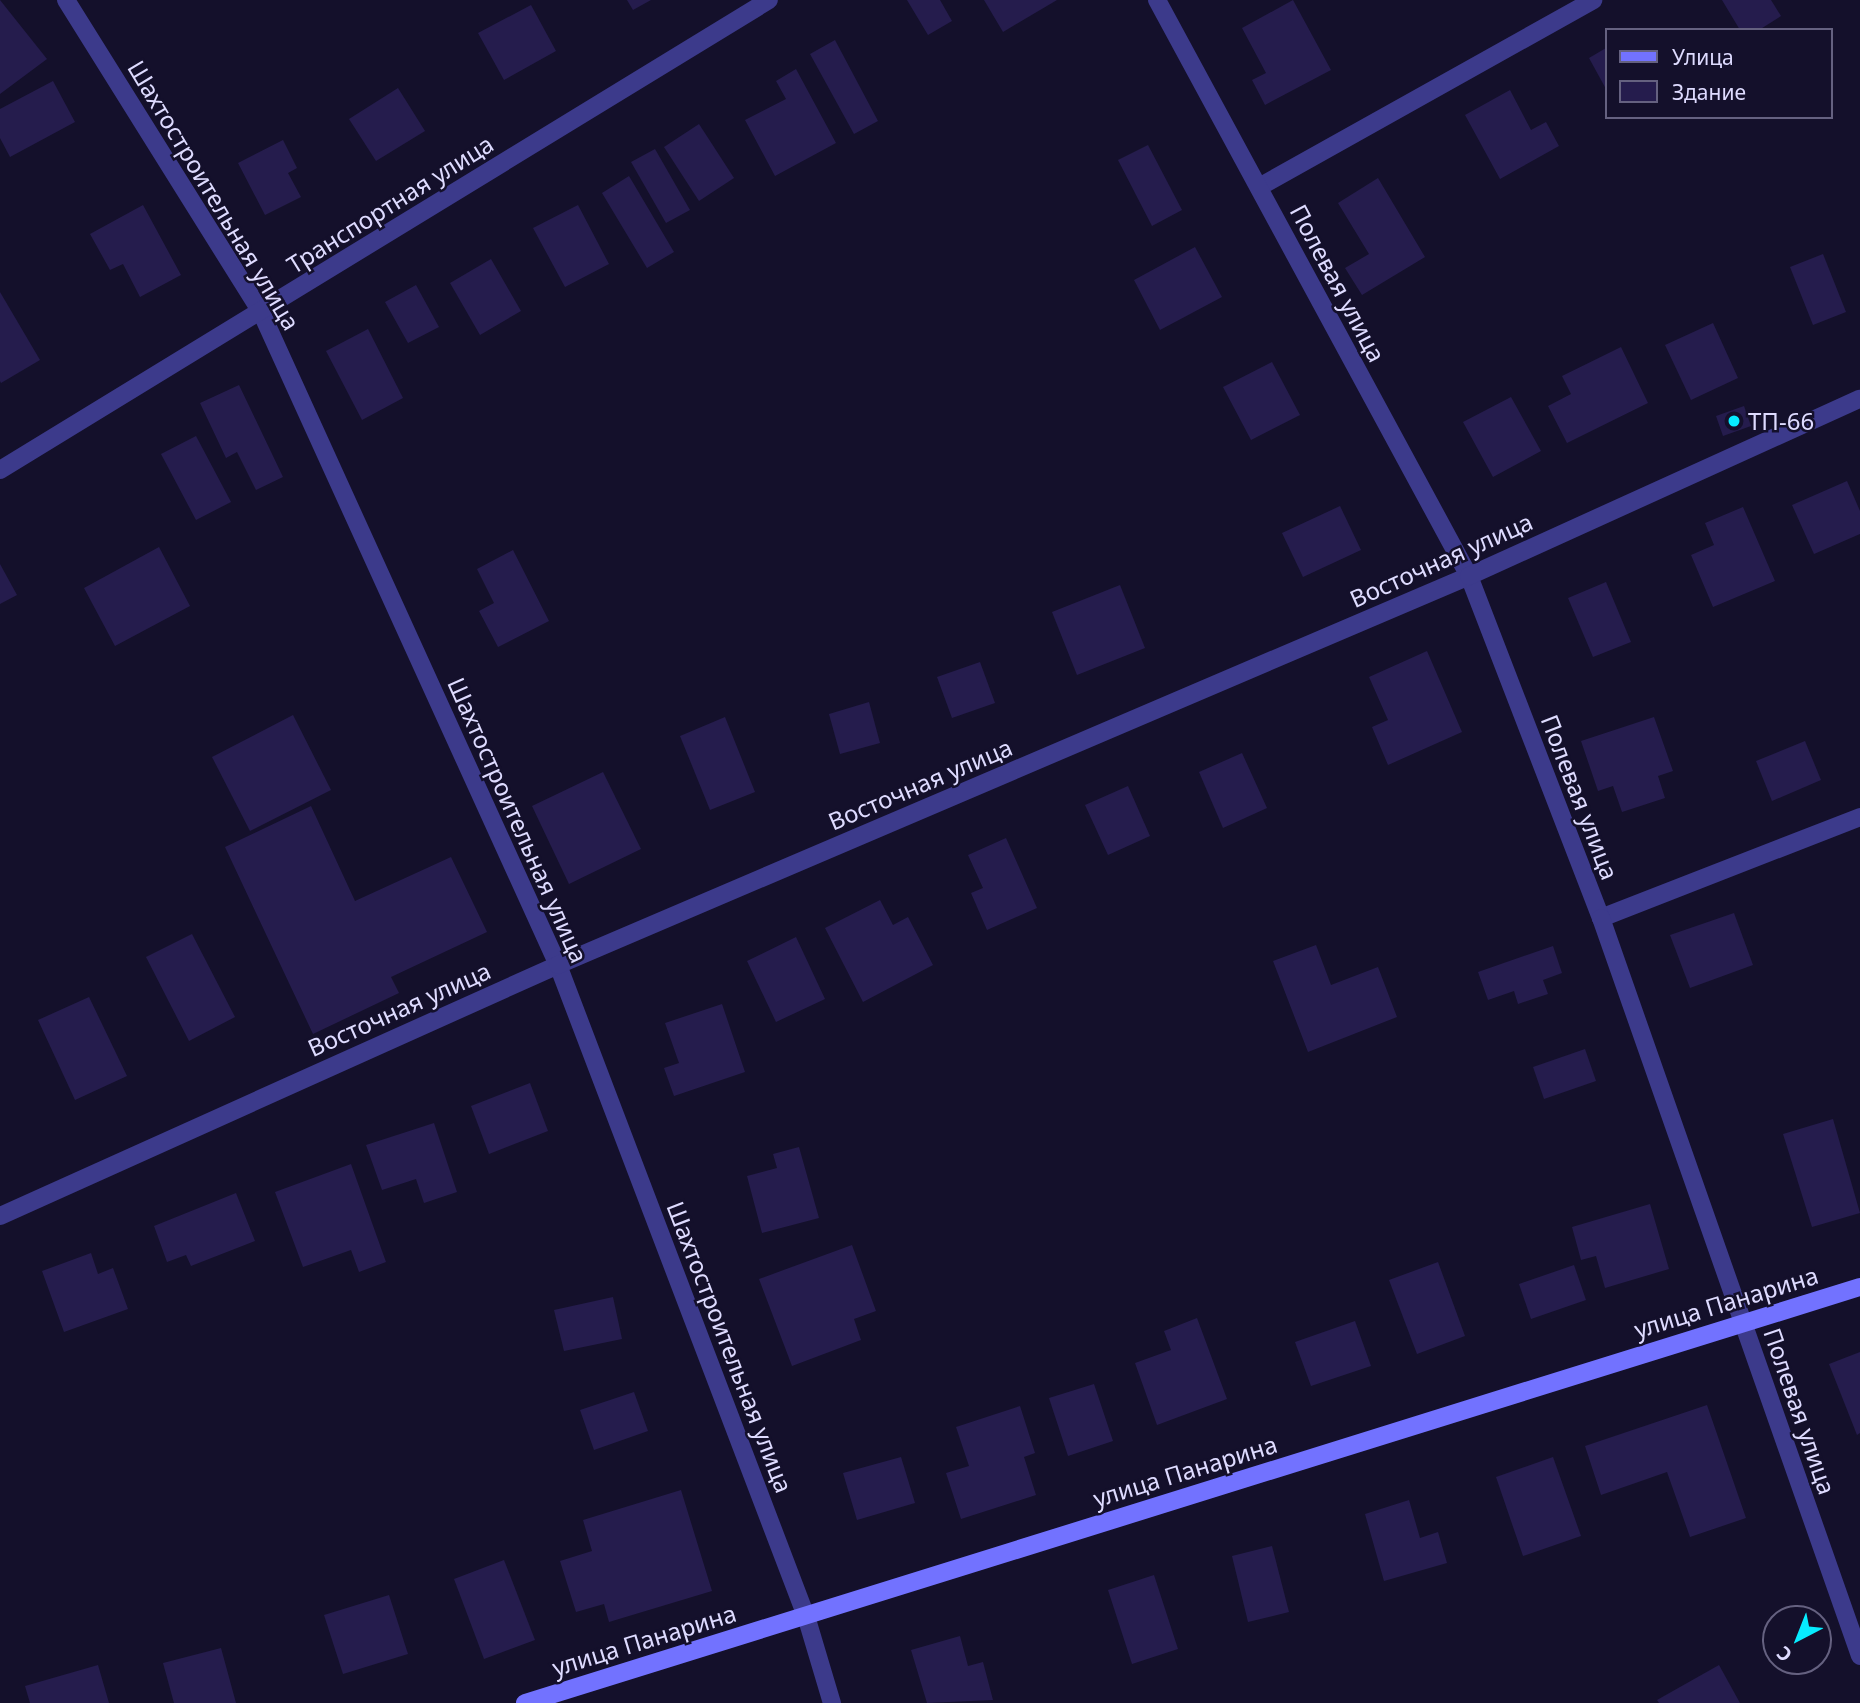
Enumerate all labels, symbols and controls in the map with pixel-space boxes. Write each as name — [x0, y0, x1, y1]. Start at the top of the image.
legend — [1604, 28, 1832, 119]
text: Улица — [1672, 43, 1734, 71]
street label: Шахтостроительная улица — [122, 55, 306, 335]
text: Здание — [1672, 78, 1746, 106]
street label: Транспортная улица — [282, 129, 498, 279]
street label: Полевая улица — [1284, 199, 1392, 367]
place label: ТП-66 — [1748, 407, 1814, 435]
marker: ТП-66 — [1726, 413, 1742, 429]
street label: Восточная улица — [1345, 507, 1537, 613]
street label: Шахтостроительная улица — [442, 673, 594, 967]
street label: Полевая улица — [1535, 711, 1625, 883]
street label: Восточная улица — [824, 732, 1016, 836]
street label: Восточная улица — [303, 956, 495, 1062]
street label: Шахтостроительная улица — [661, 1197, 799, 1497]
street label: улица Панарина — [1631, 1260, 1821, 1344]
street label: Полевая улица — [1758, 1324, 1842, 1498]
street label: улица Панарина — [1090, 1429, 1280, 1513]
street label: улица Панарина — [549, 1598, 739, 1682]
north arrow — [1762, 1605, 1832, 1675]
text: С — [1771, 1640, 1798, 1668]

